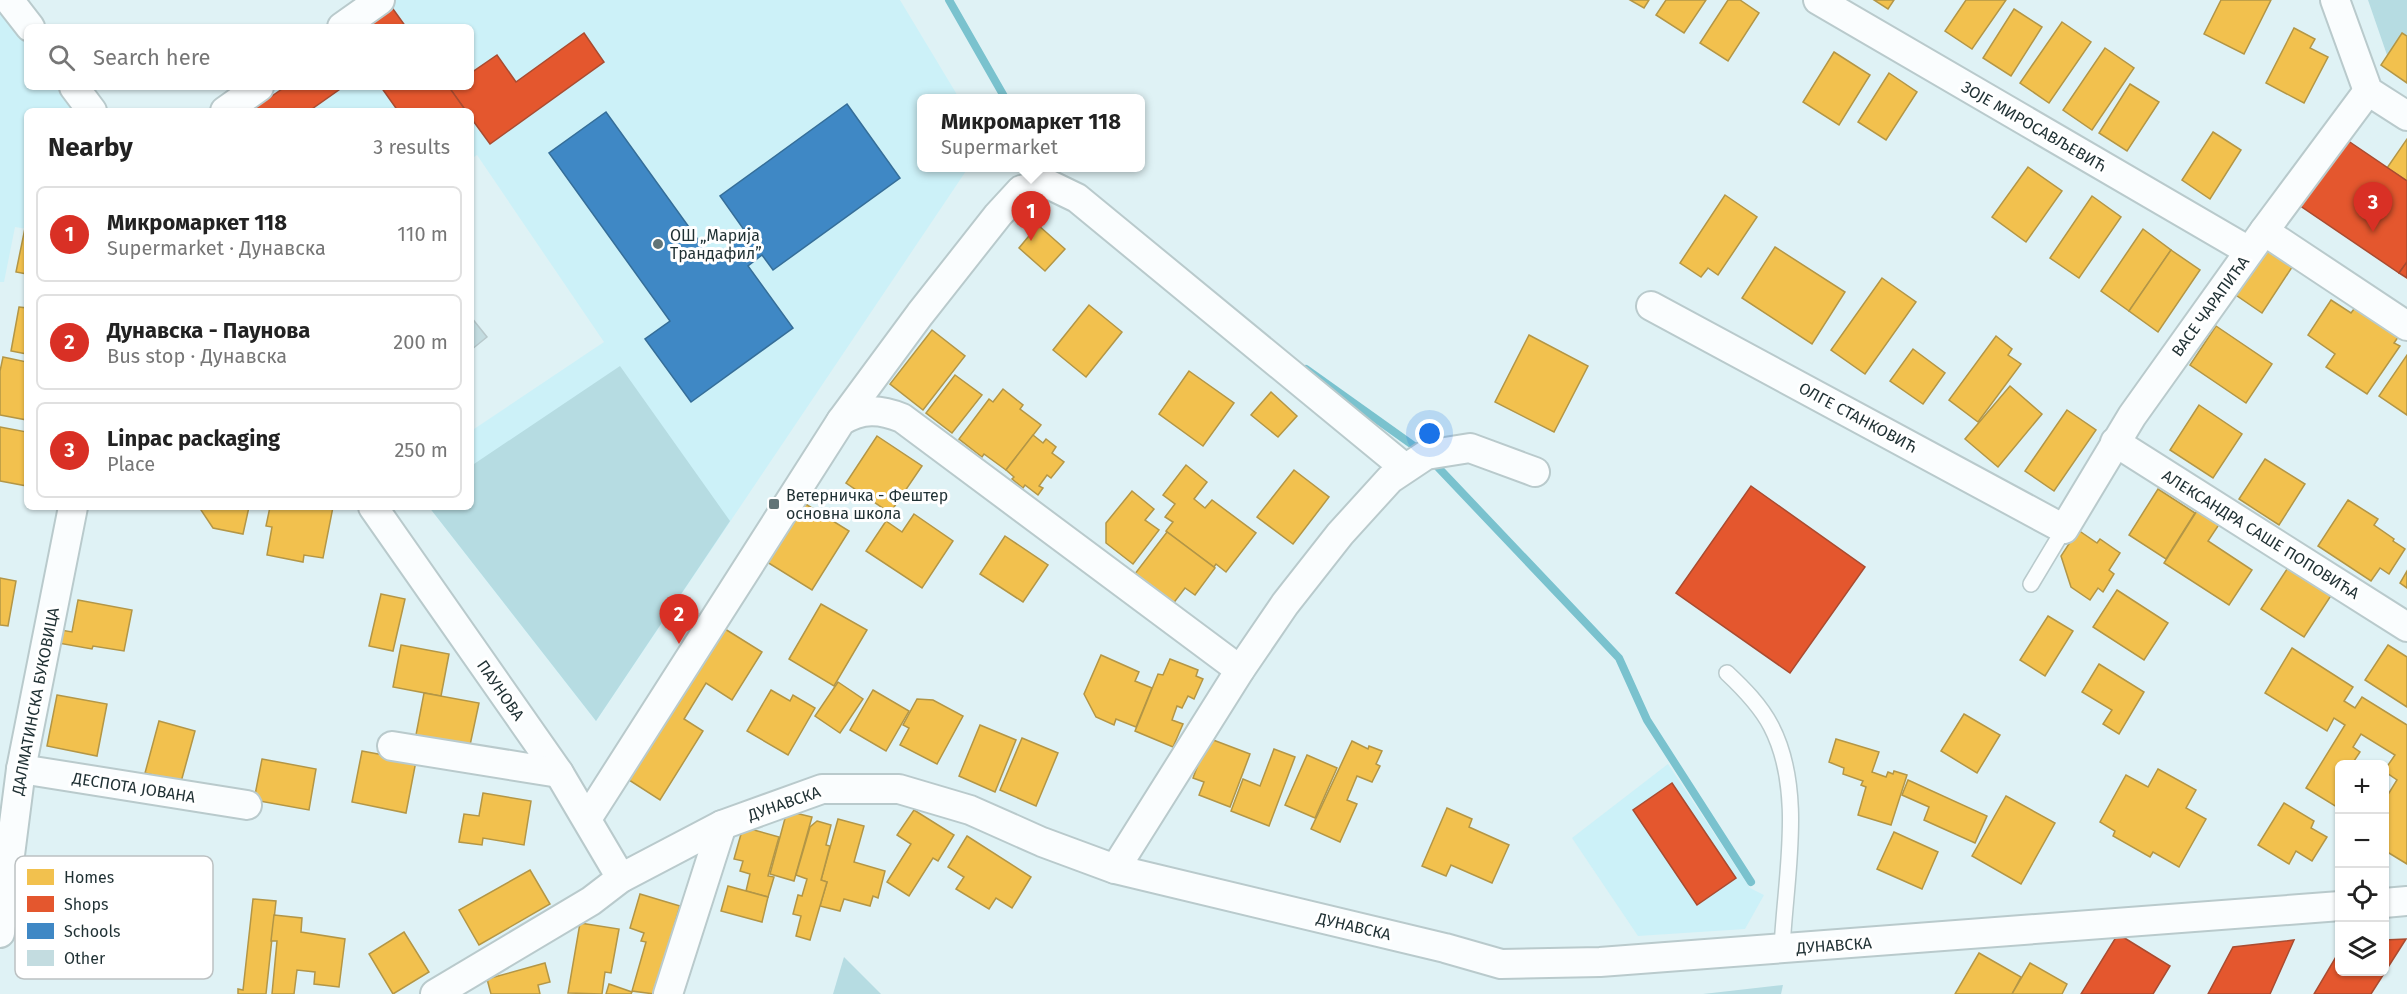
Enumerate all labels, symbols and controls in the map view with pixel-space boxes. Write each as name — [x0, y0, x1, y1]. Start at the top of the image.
search box — [24, 24, 474, 90]
icon: search — [45, 41, 78, 74]
text: Search here — [93, 44, 211, 71]
street label: ЗОЈЕ МИРОСАВЉЕВИЋ — [1958, 77, 2109, 176]
popup — [917, 94, 1145, 172]
text: Микромаркет 118 — [941, 108, 1121, 135]
text: Nearby — [48, 132, 133, 163]
text: 3 results — [373, 135, 450, 159]
text: Supermarket — [941, 135, 1058, 159]
pin: 3 — [2354, 182, 2392, 232]
pin: 1 — [1012, 192, 1050, 241]
text: Микромаркет 118 — [107, 209, 287, 236]
text: 1 — [65, 222, 74, 246]
text: 110 m — [397, 222, 448, 246]
place label: ОШ „Марија Трандафил” — [670, 226, 762, 263]
text: Supermarket · Дунавска — [107, 236, 326, 260]
marker: ОШ „Марија Трандафил” — [651, 237, 665, 251]
street label: ВАСЕ ЧАРАПИЋА — [2168, 252, 2254, 360]
text: Дунавска - Паунова — [107, 317, 310, 344]
text: 2 — [64, 330, 75, 354]
text: 200 m — [393, 330, 448, 354]
text: Bus stop · Дунавска — [107, 344, 287, 368]
street label: ОЛГЕ СТАНКОВИЋ — [1795, 378, 1920, 457]
your location — [1415, 419, 1444, 448]
text: Linpac packaging — [107, 425, 280, 452]
text: 3 — [64, 438, 75, 462]
text: 250 m — [394, 438, 448, 462]
text: Place — [107, 452, 155, 476]
street label: АЛЕКСАНДРА САШЕ ПОПОВИЋА — [2159, 466, 2363, 604]
place label: Ветерничка - Фештер основна школа — [786, 486, 948, 523]
marker: Ветерничка - Фештер основна школа — [767, 497, 781, 511]
pin: 2 — [660, 594, 698, 644]
street label: ДАЛМАТИНСКА БУКОВИЦА — [8, 605, 63, 797]
street label: ПАУНОВА — [473, 657, 529, 725]
map controls — [2335, 760, 2389, 976]
button: + — [2335, 760, 2389, 814]
street label: ДЕСПОТА ЈОВАНА — [70, 768, 198, 807]
street label: ДУНАВСКА — [744, 782, 824, 825]
button: − — [2335, 814, 2389, 868]
legend — [15, 856, 213, 979]
text: Homes — [64, 868, 114, 887]
button: locate — [2335, 868, 2389, 922]
text: Shops — [64, 895, 108, 914]
street label: ДУНАВСКА — [1314, 908, 1394, 944]
text: Schools — [64, 922, 121, 941]
button: layers — [2335, 922, 2389, 976]
street label: ДУНАВСКА — [1795, 933, 1873, 958]
text: Other — [64, 949, 106, 968]

